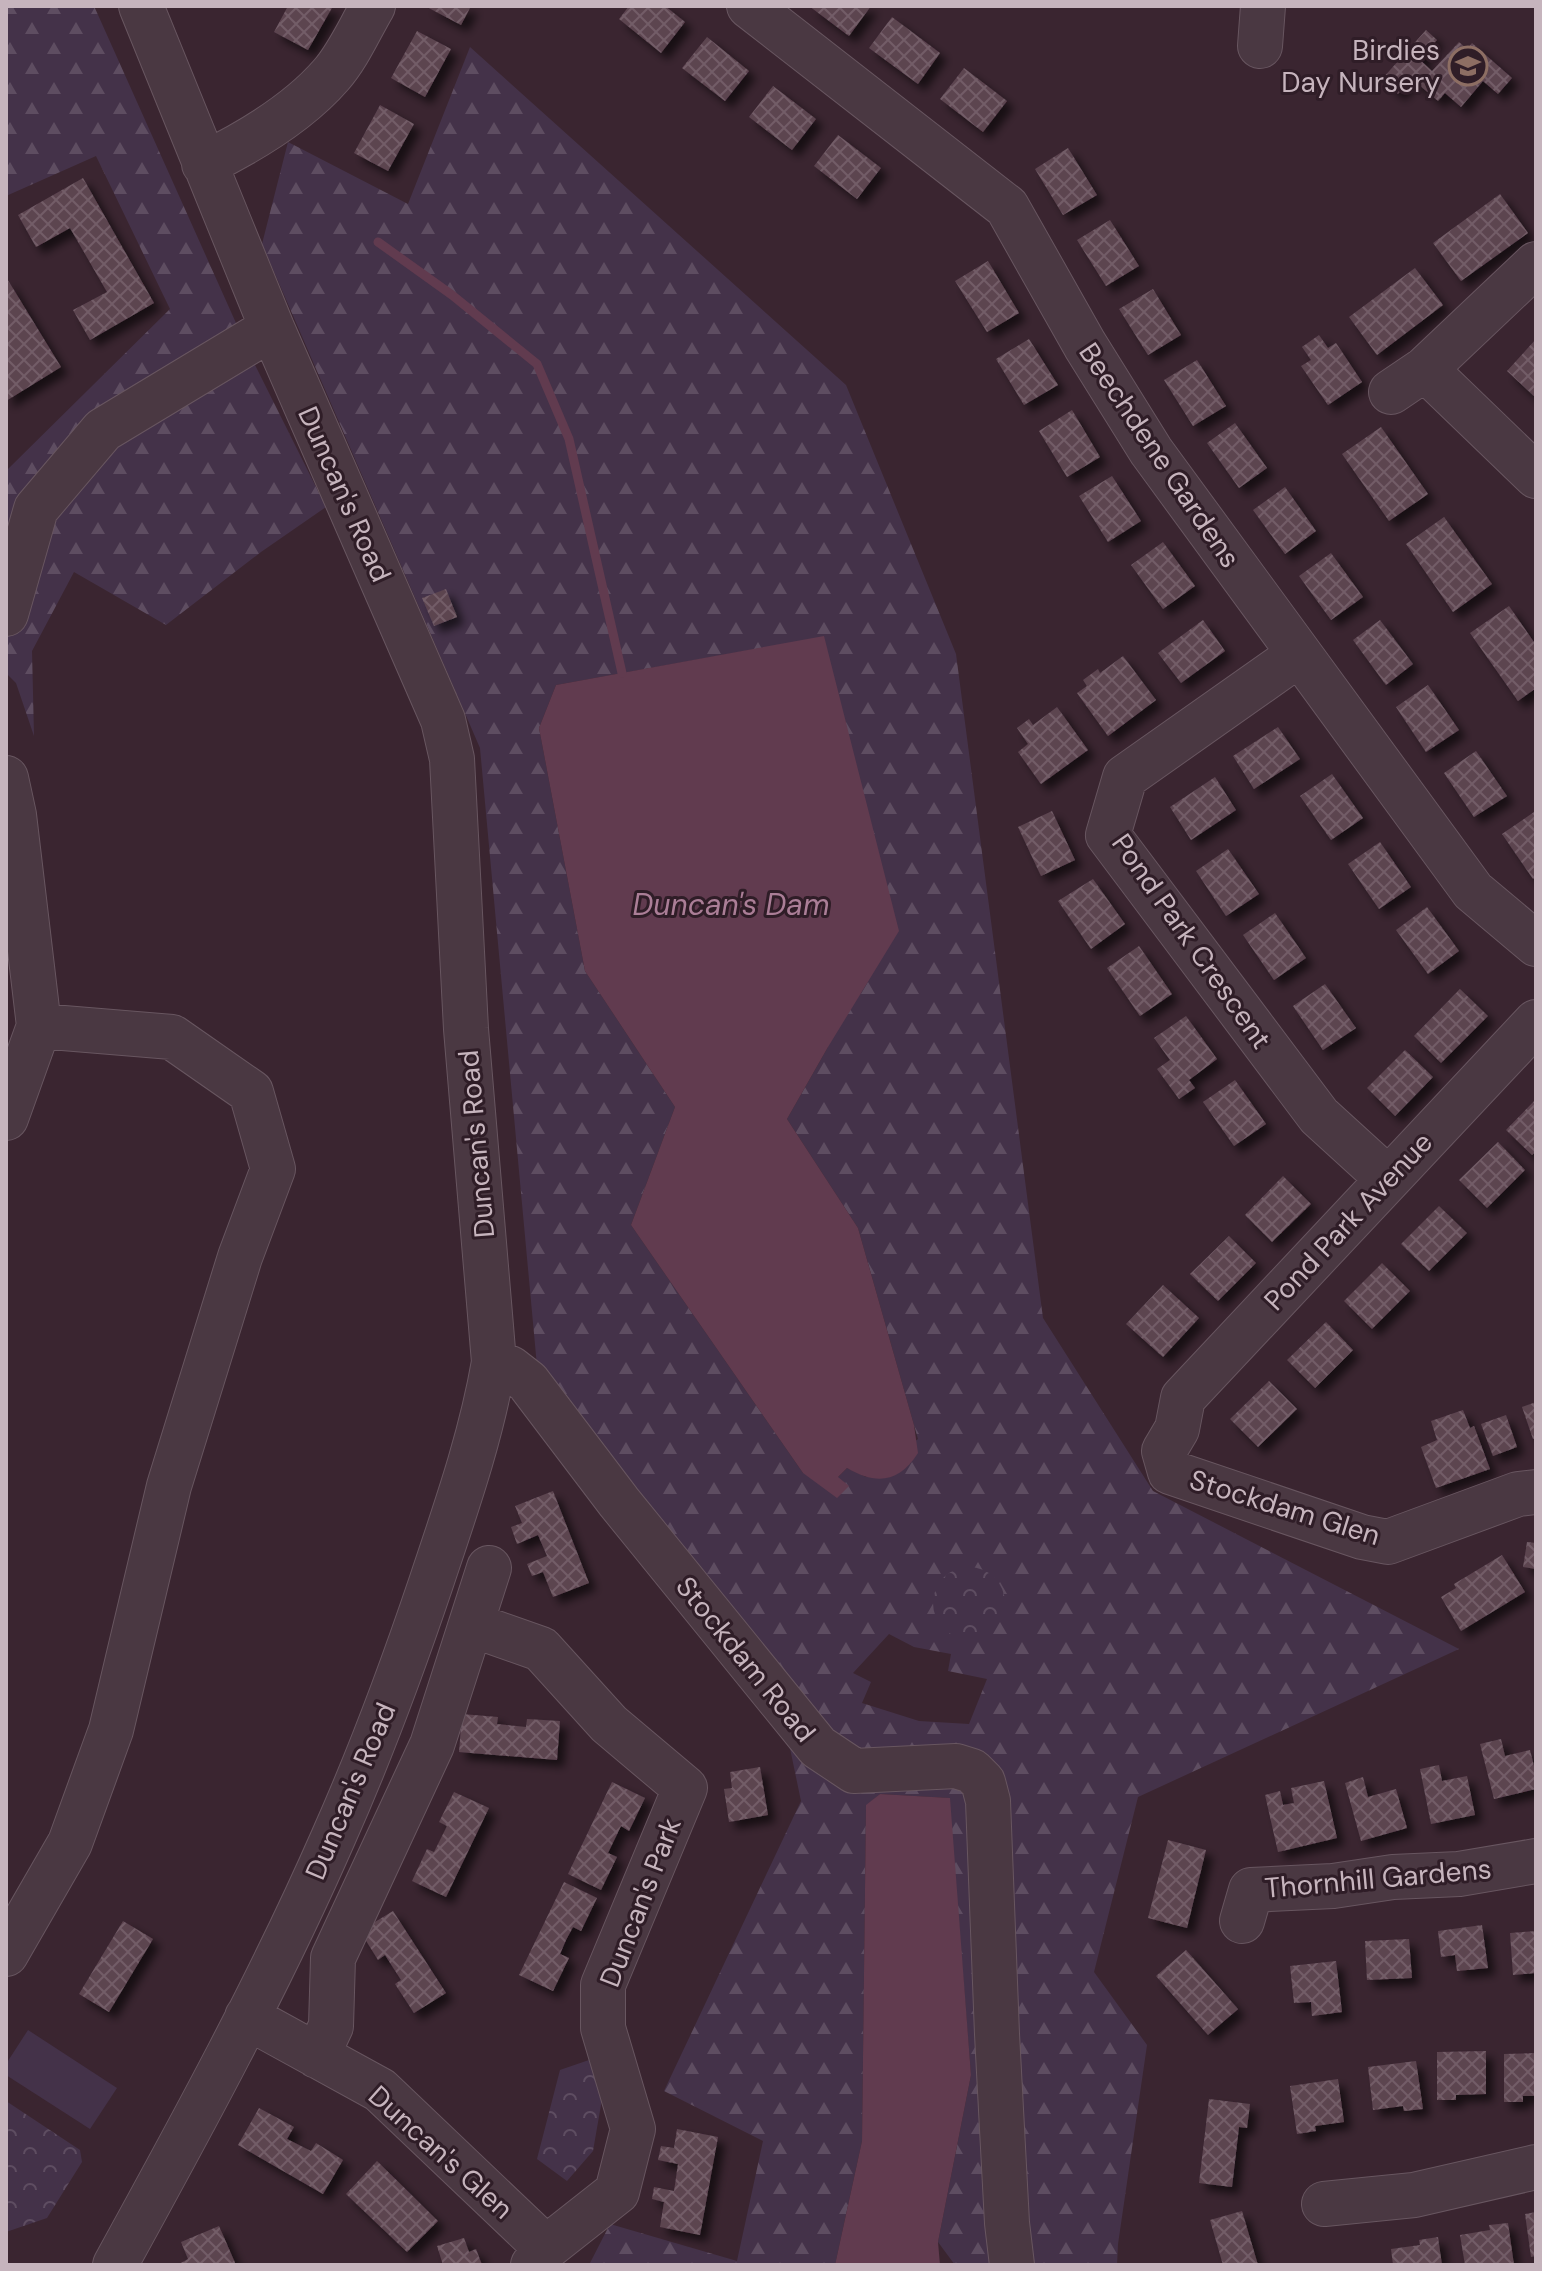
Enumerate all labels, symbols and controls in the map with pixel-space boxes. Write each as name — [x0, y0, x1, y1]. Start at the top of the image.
place label: Birdies Day Nursery — [1281, 32, 1440, 101]
school or university icon: Birdies Day Nursery — [1447, 45, 1489, 87]
street label: Beechdene Gardens — [1071, 336, 1249, 575]
street label: Duncan's Road — [289, 401, 400, 588]
street label: Pond Park Crescent — [1103, 826, 1280, 1056]
water label: Duncan's Dam — [633, 885, 829, 924]
street label: Duncan's Road — [450, 1048, 503, 1239]
street label: Pond Park Avenue — [1256, 1124, 1441, 1318]
street label: Stockdam Glen — [1185, 1461, 1385, 1554]
street label: Stockdam Road — [667, 1569, 824, 1750]
street label: Duncan's Road — [297, 1697, 404, 1885]
street label: Duncan's Park — [591, 1812, 690, 1992]
street label: Thornhill Gardens — [1263, 1850, 1493, 1907]
street label: Duncan's Glen — [360, 2077, 521, 2227]

